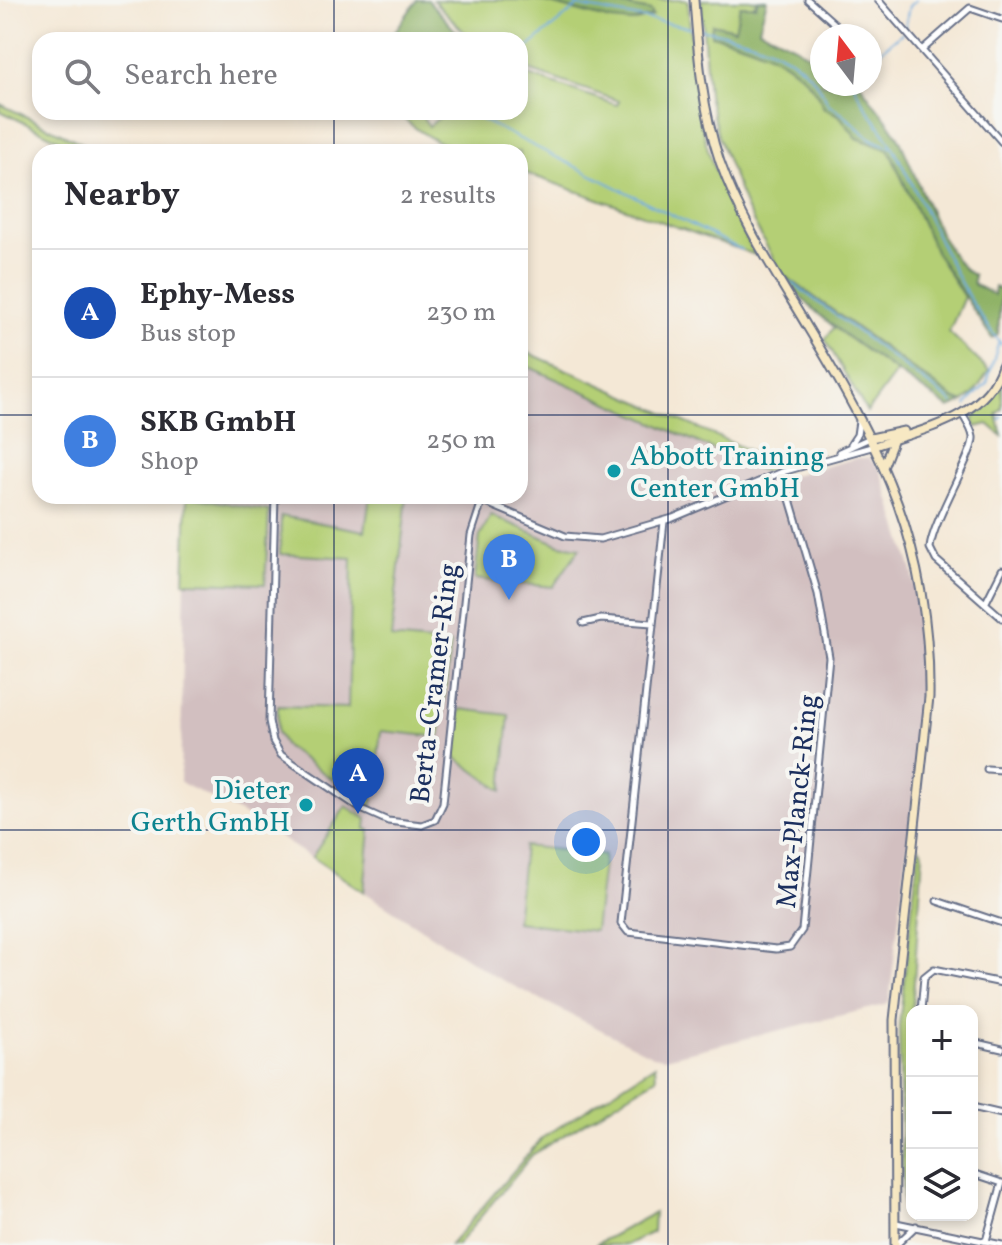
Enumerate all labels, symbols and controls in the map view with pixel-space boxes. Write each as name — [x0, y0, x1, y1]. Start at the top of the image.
north arrow — [810, 24, 882, 96]
search box — [32, 32, 528, 120]
icon: search — [60, 54, 104, 98]
text: Search here — [124, 55, 278, 97]
text: Nearby — [64, 173, 180, 220]
text: 2 results — [400, 178, 496, 214]
text: Ephy-Mess — [140, 274, 295, 316]
text: A — [81, 295, 99, 331]
text: 230 m — [426, 295, 496, 331]
text: Bus stop — [140, 316, 236, 352]
text: SKB GmbH — [140, 402, 296, 444]
text: B — [81, 423, 99, 459]
text: 250 m — [426, 423, 496, 459]
place label: Abbott Training Center GmbH — [630, 438, 825, 509]
text: Shop — [140, 444, 199, 480]
marker: Abbott Training Center GmbH — [605, 462, 623, 480]
pin: B — [483, 534, 535, 600]
street label: Berta-Cramer-Ring — [401, 561, 470, 806]
street label: Max-Planck-Ring — [768, 692, 829, 910]
pin: A — [332, 748, 384, 814]
place label: Dieter Gerth GmbH — [131, 772, 290, 843]
marker: Dieter Gerth GmbH — [297, 796, 315, 814]
your location — [566, 822, 606, 862]
map controls — [906, 1005, 978, 1221]
button: + — [906, 1005, 978, 1077]
button: − — [906, 1077, 978, 1149]
button: layers — [906, 1149, 978, 1221]

